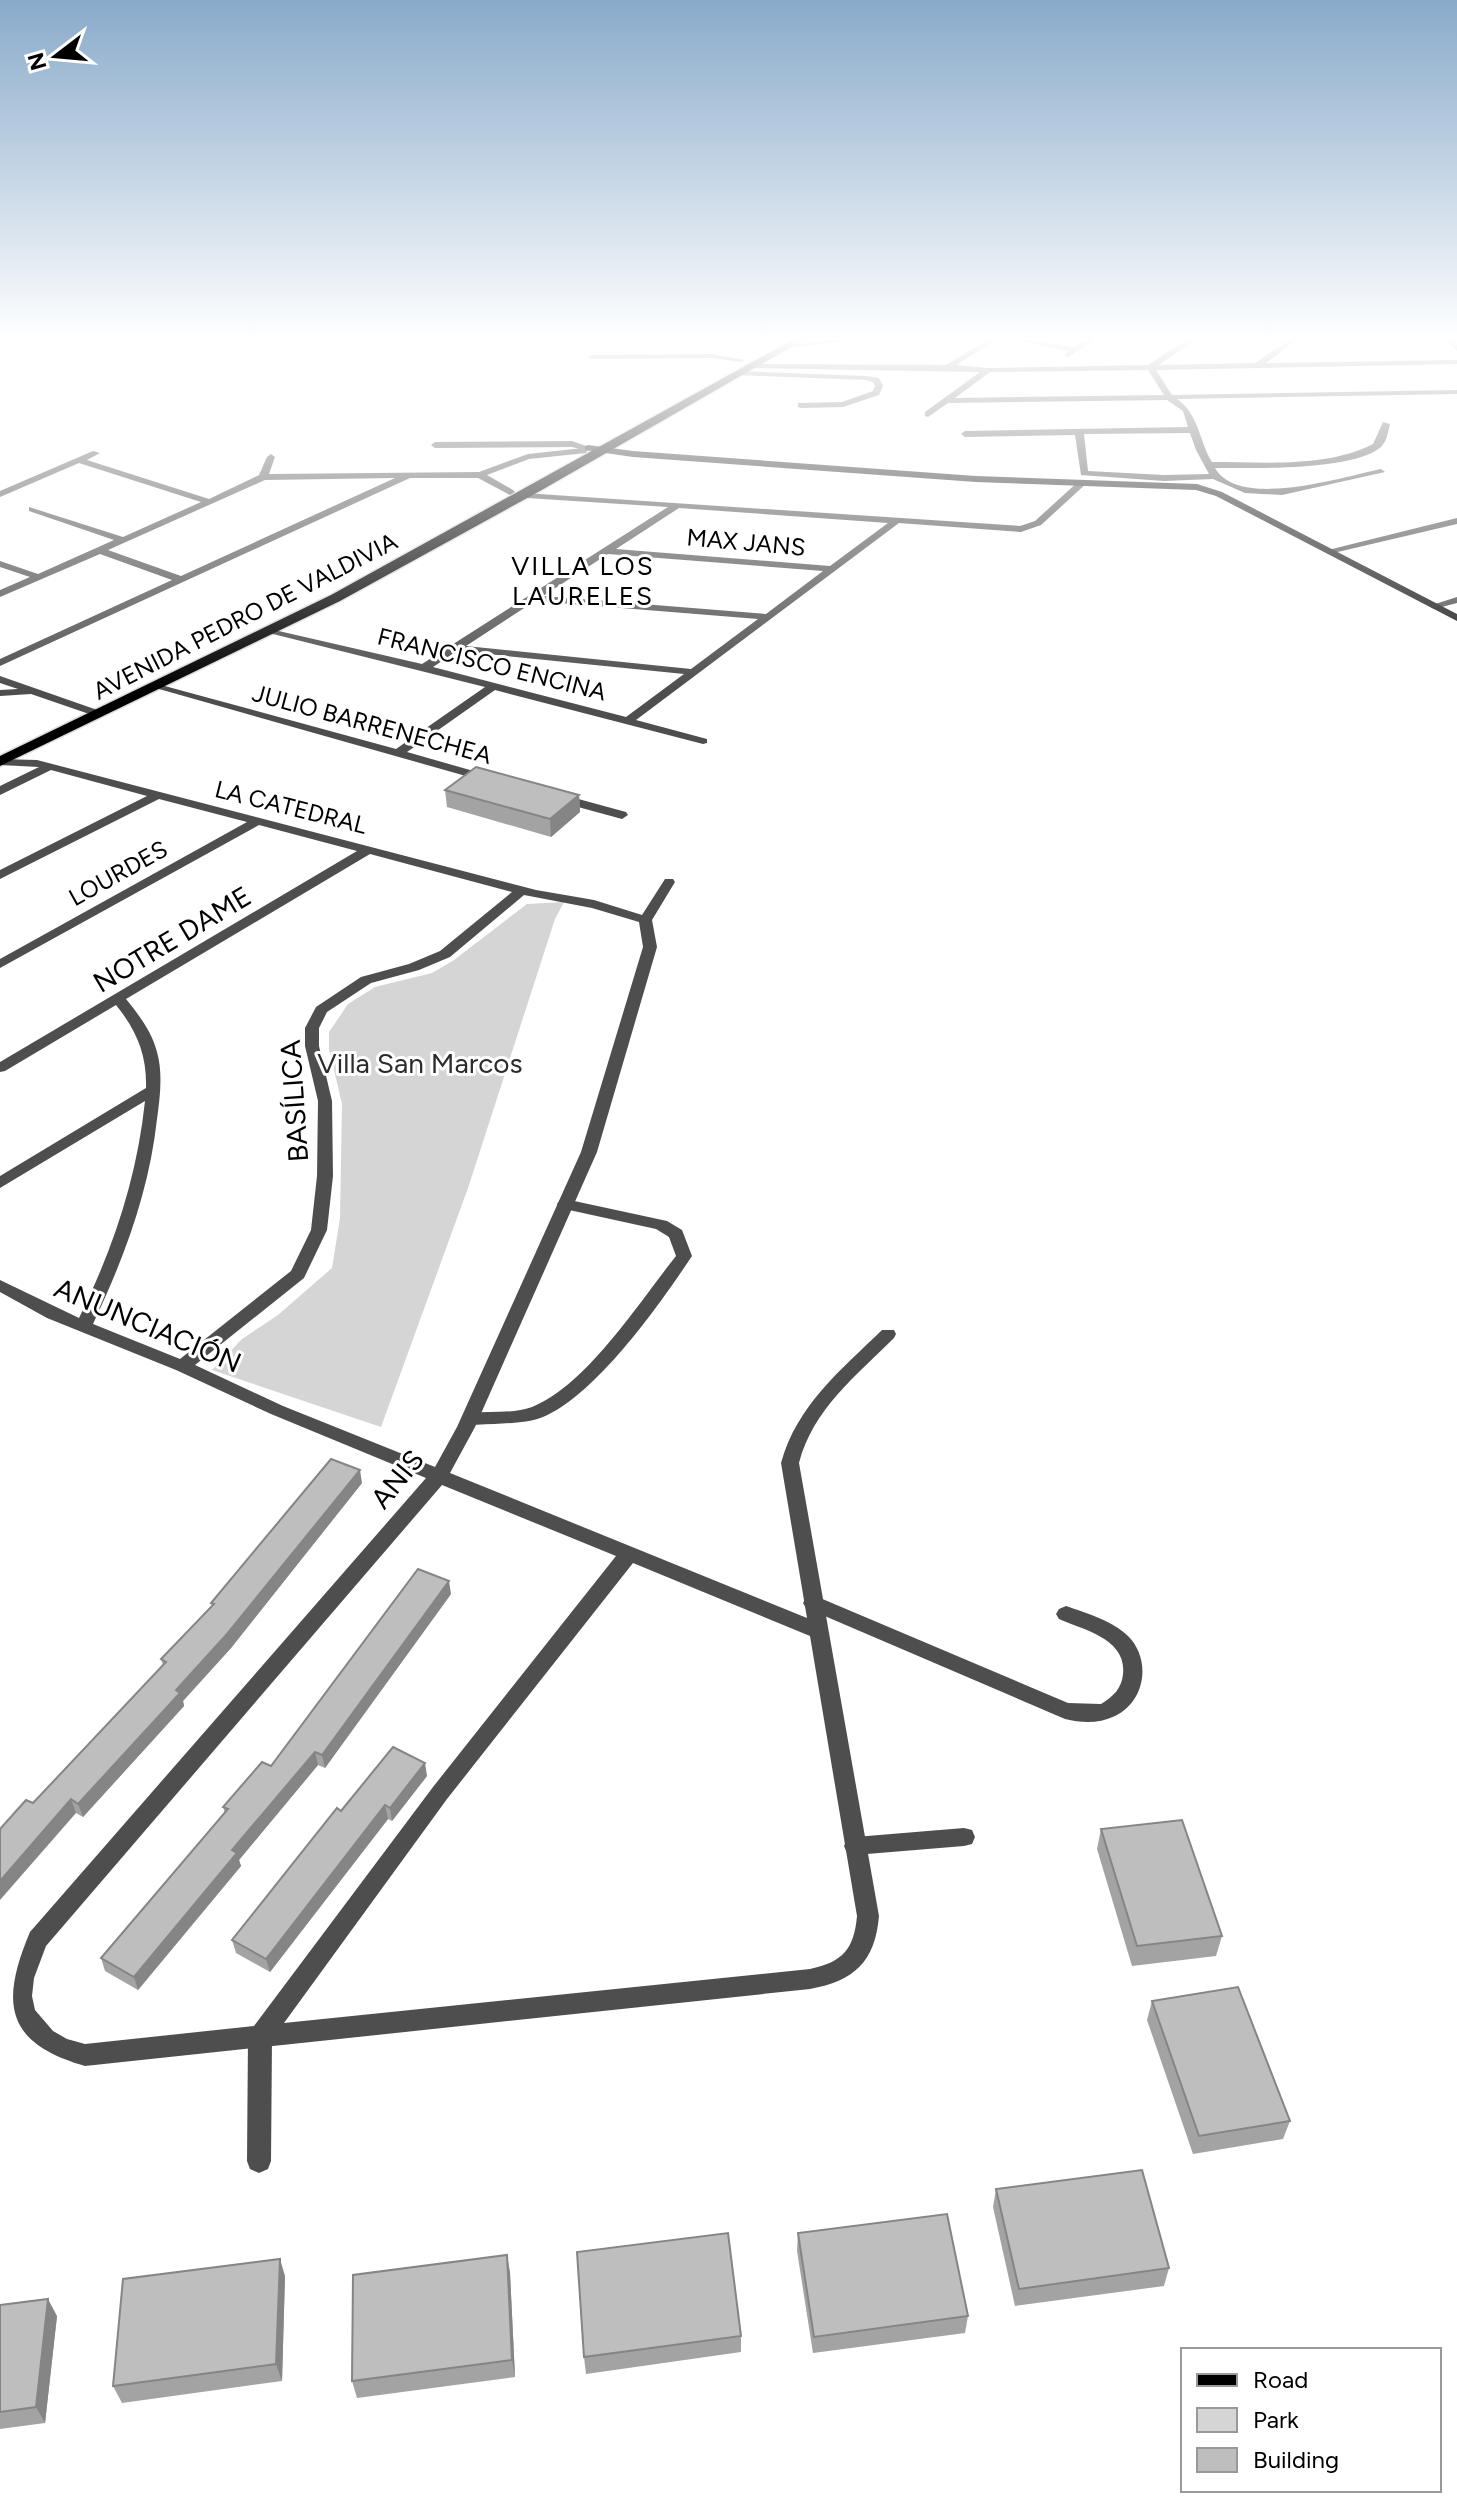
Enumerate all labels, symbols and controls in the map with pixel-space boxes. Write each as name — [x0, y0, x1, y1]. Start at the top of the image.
north arrow — [16, 16, 96, 96]
text: N — [22, 49, 53, 73]
street label: MAX JANS — [685, 522, 807, 562]
street label: AVENIDA PEDRO DE VALDIVIA — [88, 526, 403, 706]
district label: VILLA LOS LAURELES — [511, 550, 655, 612]
street label: FRANCISCO ENCINA — [375, 622, 610, 707]
street label: JULIO BARRENECHEA — [249, 678, 496, 770]
street label: LA CATEDRAL — [212, 774, 371, 840]
street label: LOURDES — [64, 834, 172, 912]
street label: NOTRE DAME — [87, 879, 257, 999]
street label: BASÍLICA — [273, 1039, 315, 1163]
park label: Villa San Marcos — [317, 1046, 523, 1080]
street label: ANUNCIACIÓN — [50, 1270, 246, 1380]
street label: ANIS — [363, 1443, 431, 1515]
legend — [1181, 2348, 1441, 2492]
text: Road — [1253, 2365, 1308, 2394]
text: Park — [1253, 2405, 1299, 2434]
text: Building — [1253, 2445, 1339, 2474]

